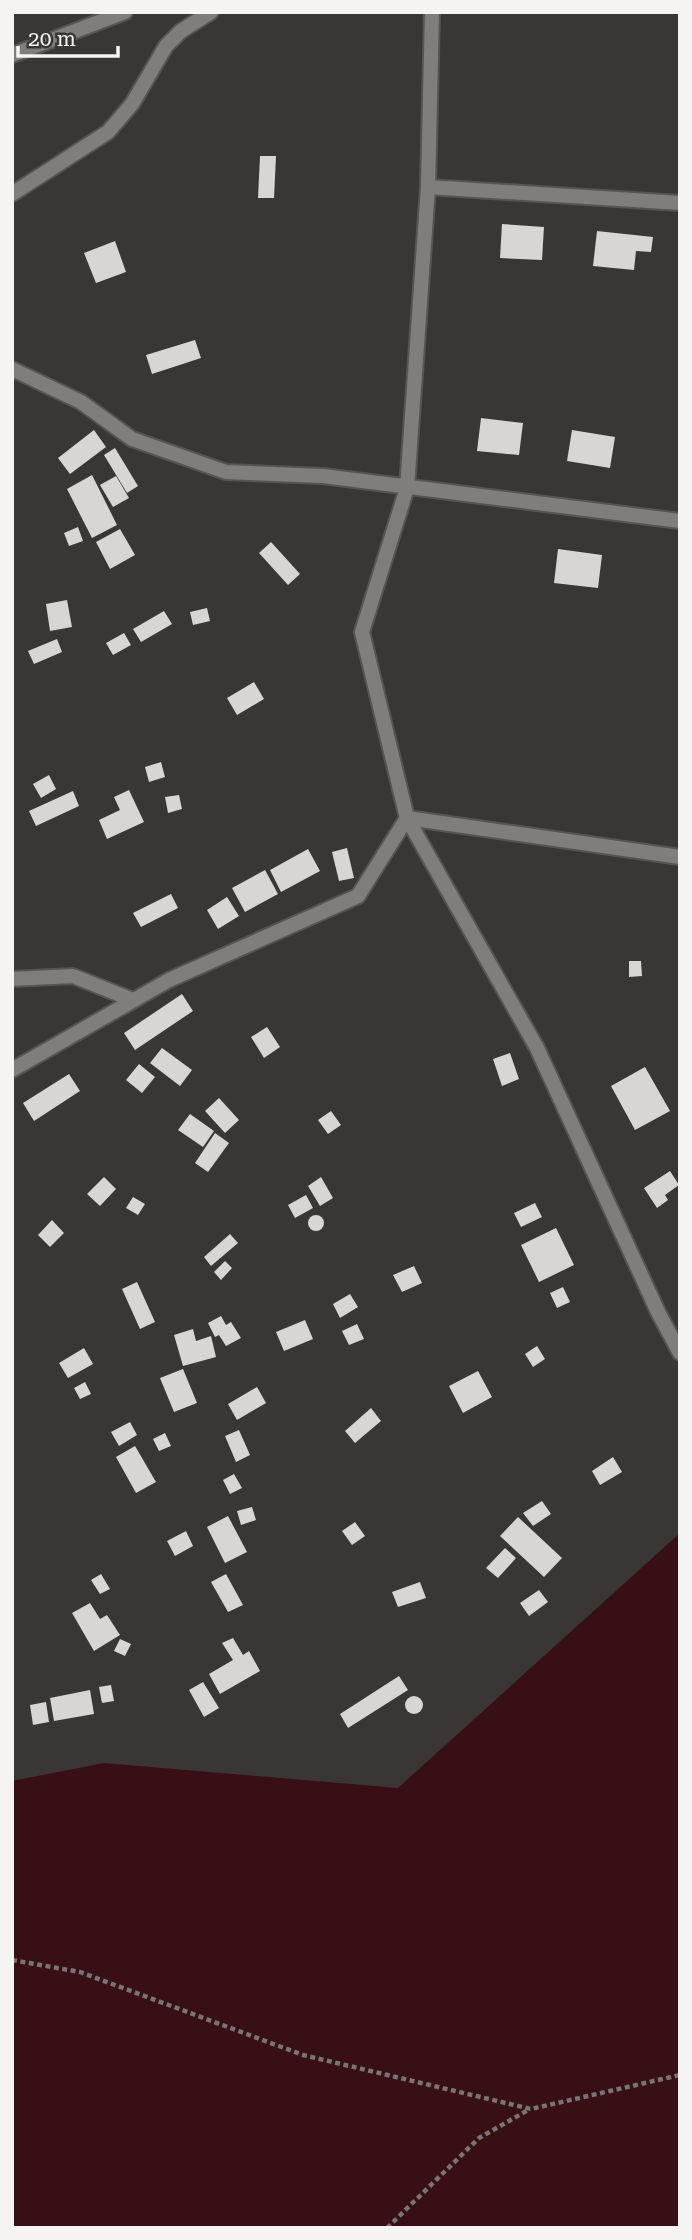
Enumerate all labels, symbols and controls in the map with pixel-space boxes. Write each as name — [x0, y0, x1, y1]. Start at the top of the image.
scale bar — [18, 14, 117, 58]
text: 20 m — [28, 27, 76, 51]

